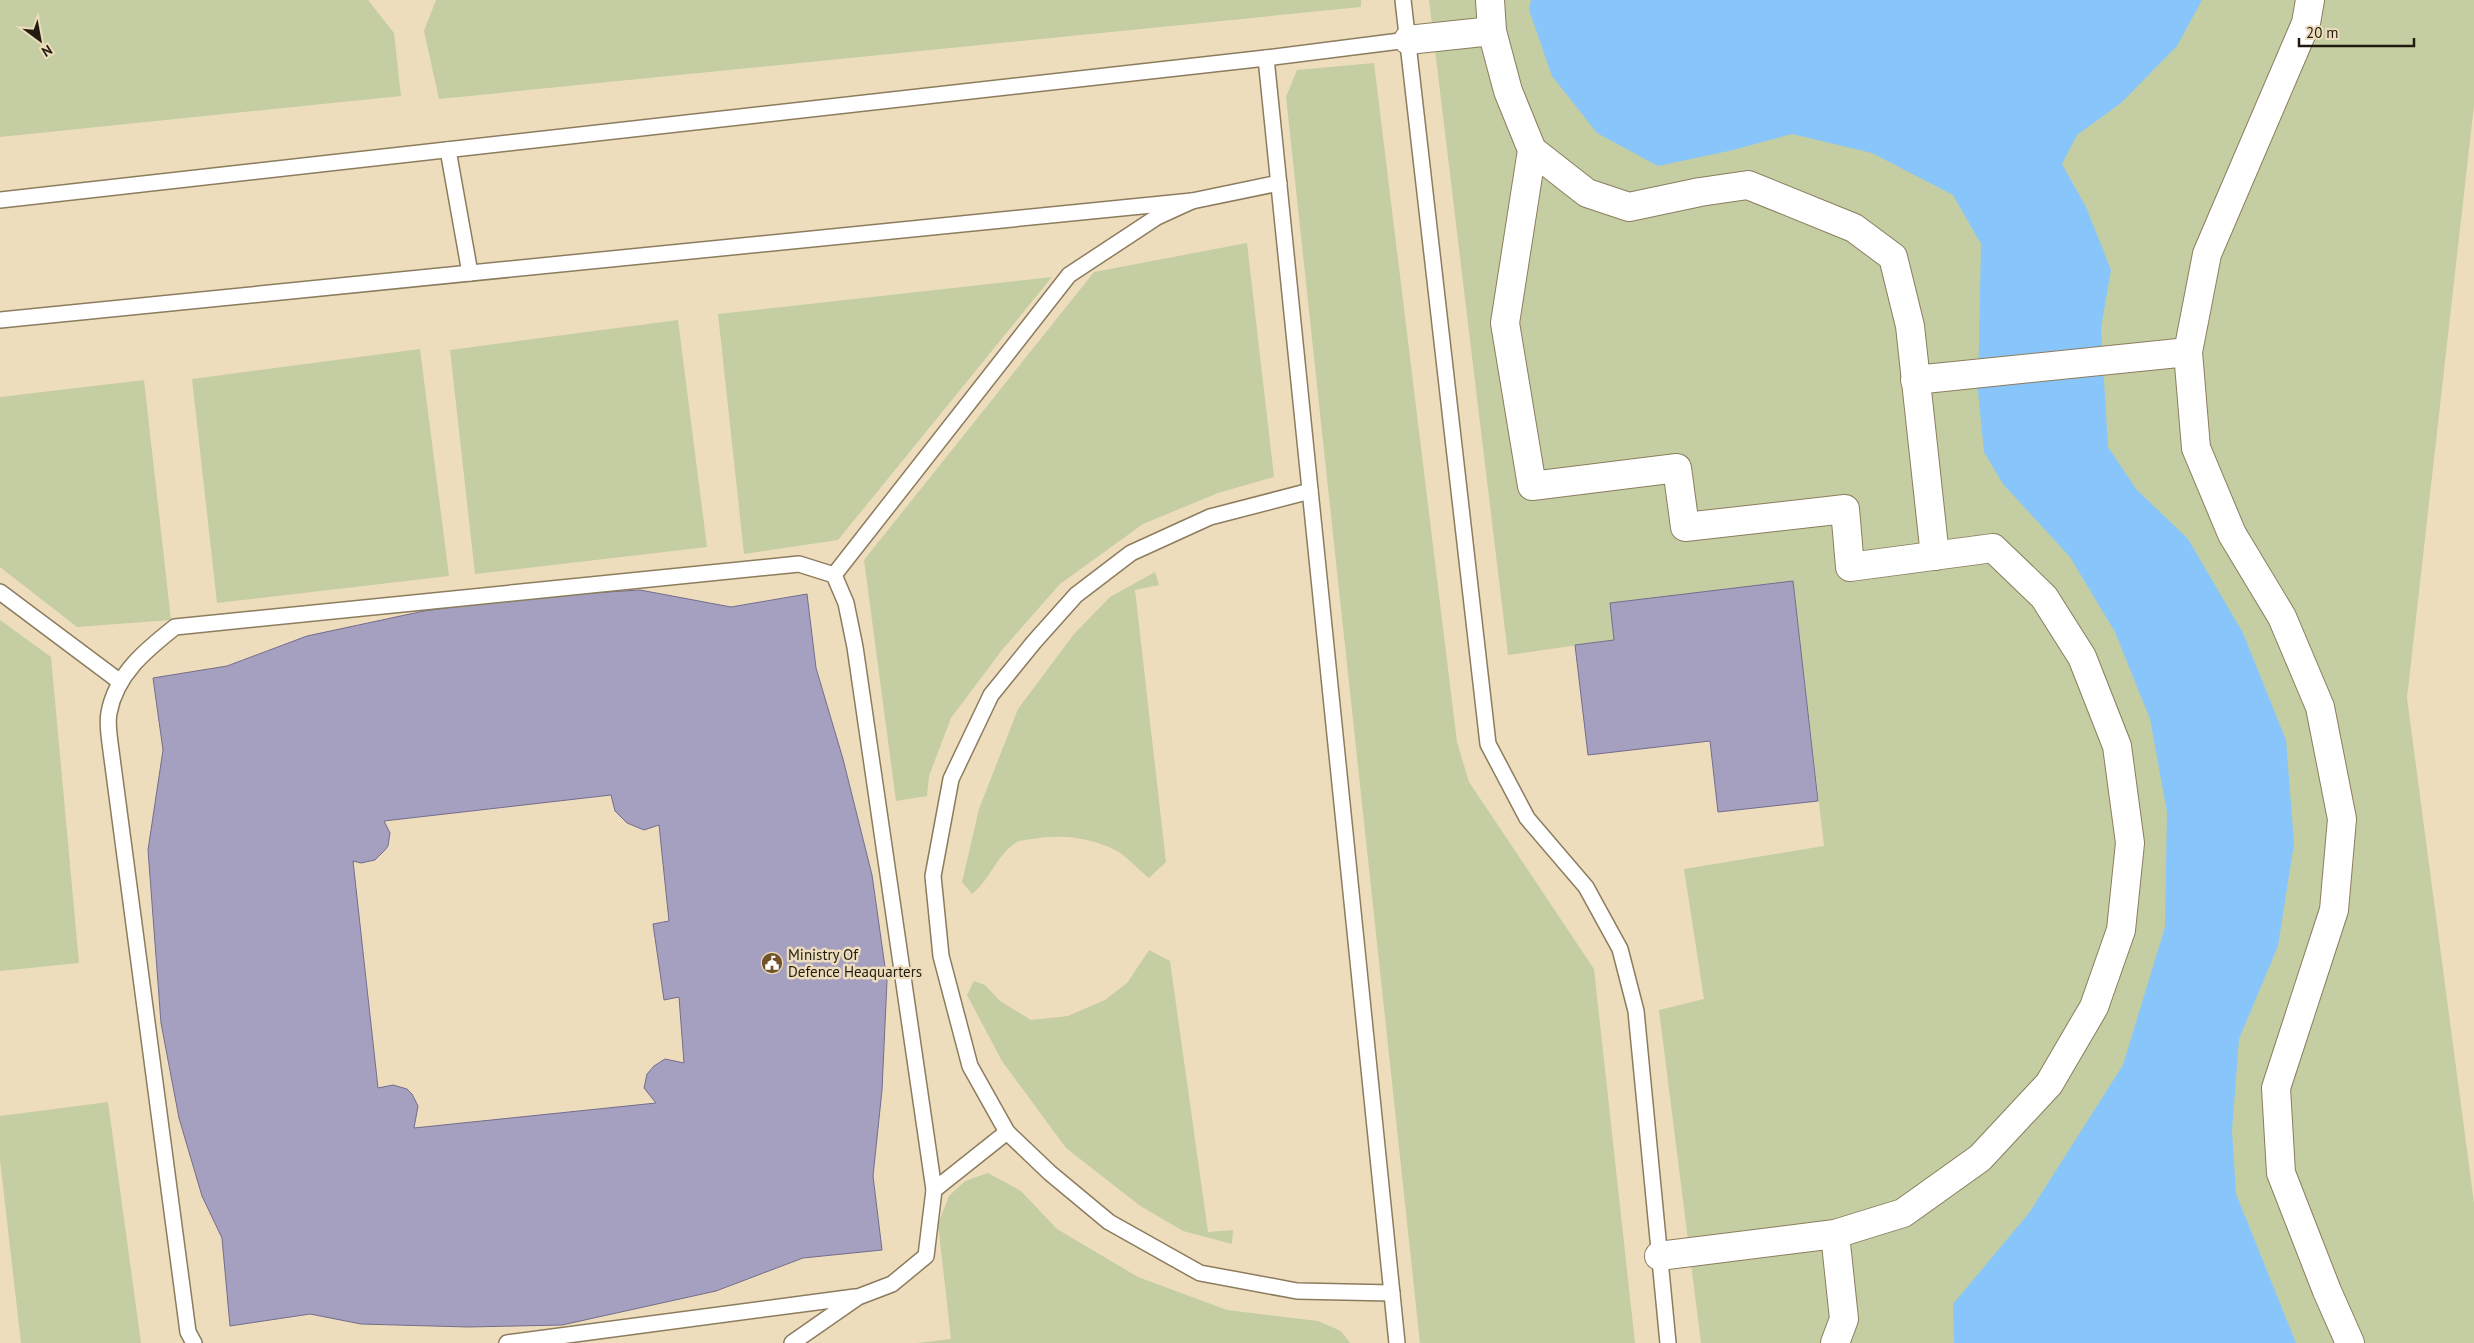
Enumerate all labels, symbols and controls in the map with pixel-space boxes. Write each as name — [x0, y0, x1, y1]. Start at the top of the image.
north arrow — [15, 15, 65, 65]
scale bar — [2299, 15, 2414, 47]
text: 20 m — [2306, 23, 2339, 42]
text: N — [38, 41, 56, 61]
place label: Ministry Of Defence Heaquarters — [788, 945, 922, 981]
public building icon: Ministry Of Defence Heaquarters — [760, 951, 784, 975]

